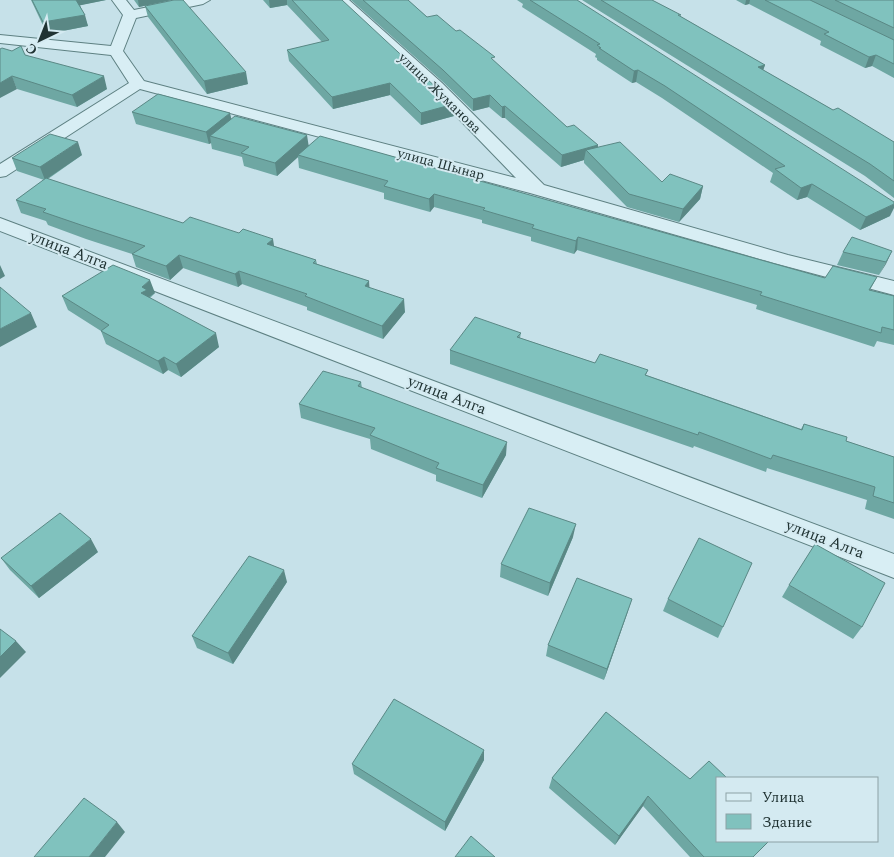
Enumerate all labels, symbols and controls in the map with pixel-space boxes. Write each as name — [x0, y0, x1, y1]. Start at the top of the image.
north arrow — [15, 15, 65, 65]
text: С — [21, 38, 42, 60]
street label: улица Жуманова — [393, 47, 486, 138]
street label: улица Шынар — [394, 142, 487, 186]
street label: улица Алга — [25, 224, 112, 276]
street label: улица Алга — [403, 369, 490, 421]
street label: улица Алга — [781, 513, 868, 565]
legend — [716, 777, 879, 842]
text: Улица — [762, 786, 805, 809]
text: Здание — [762, 811, 812, 834]

